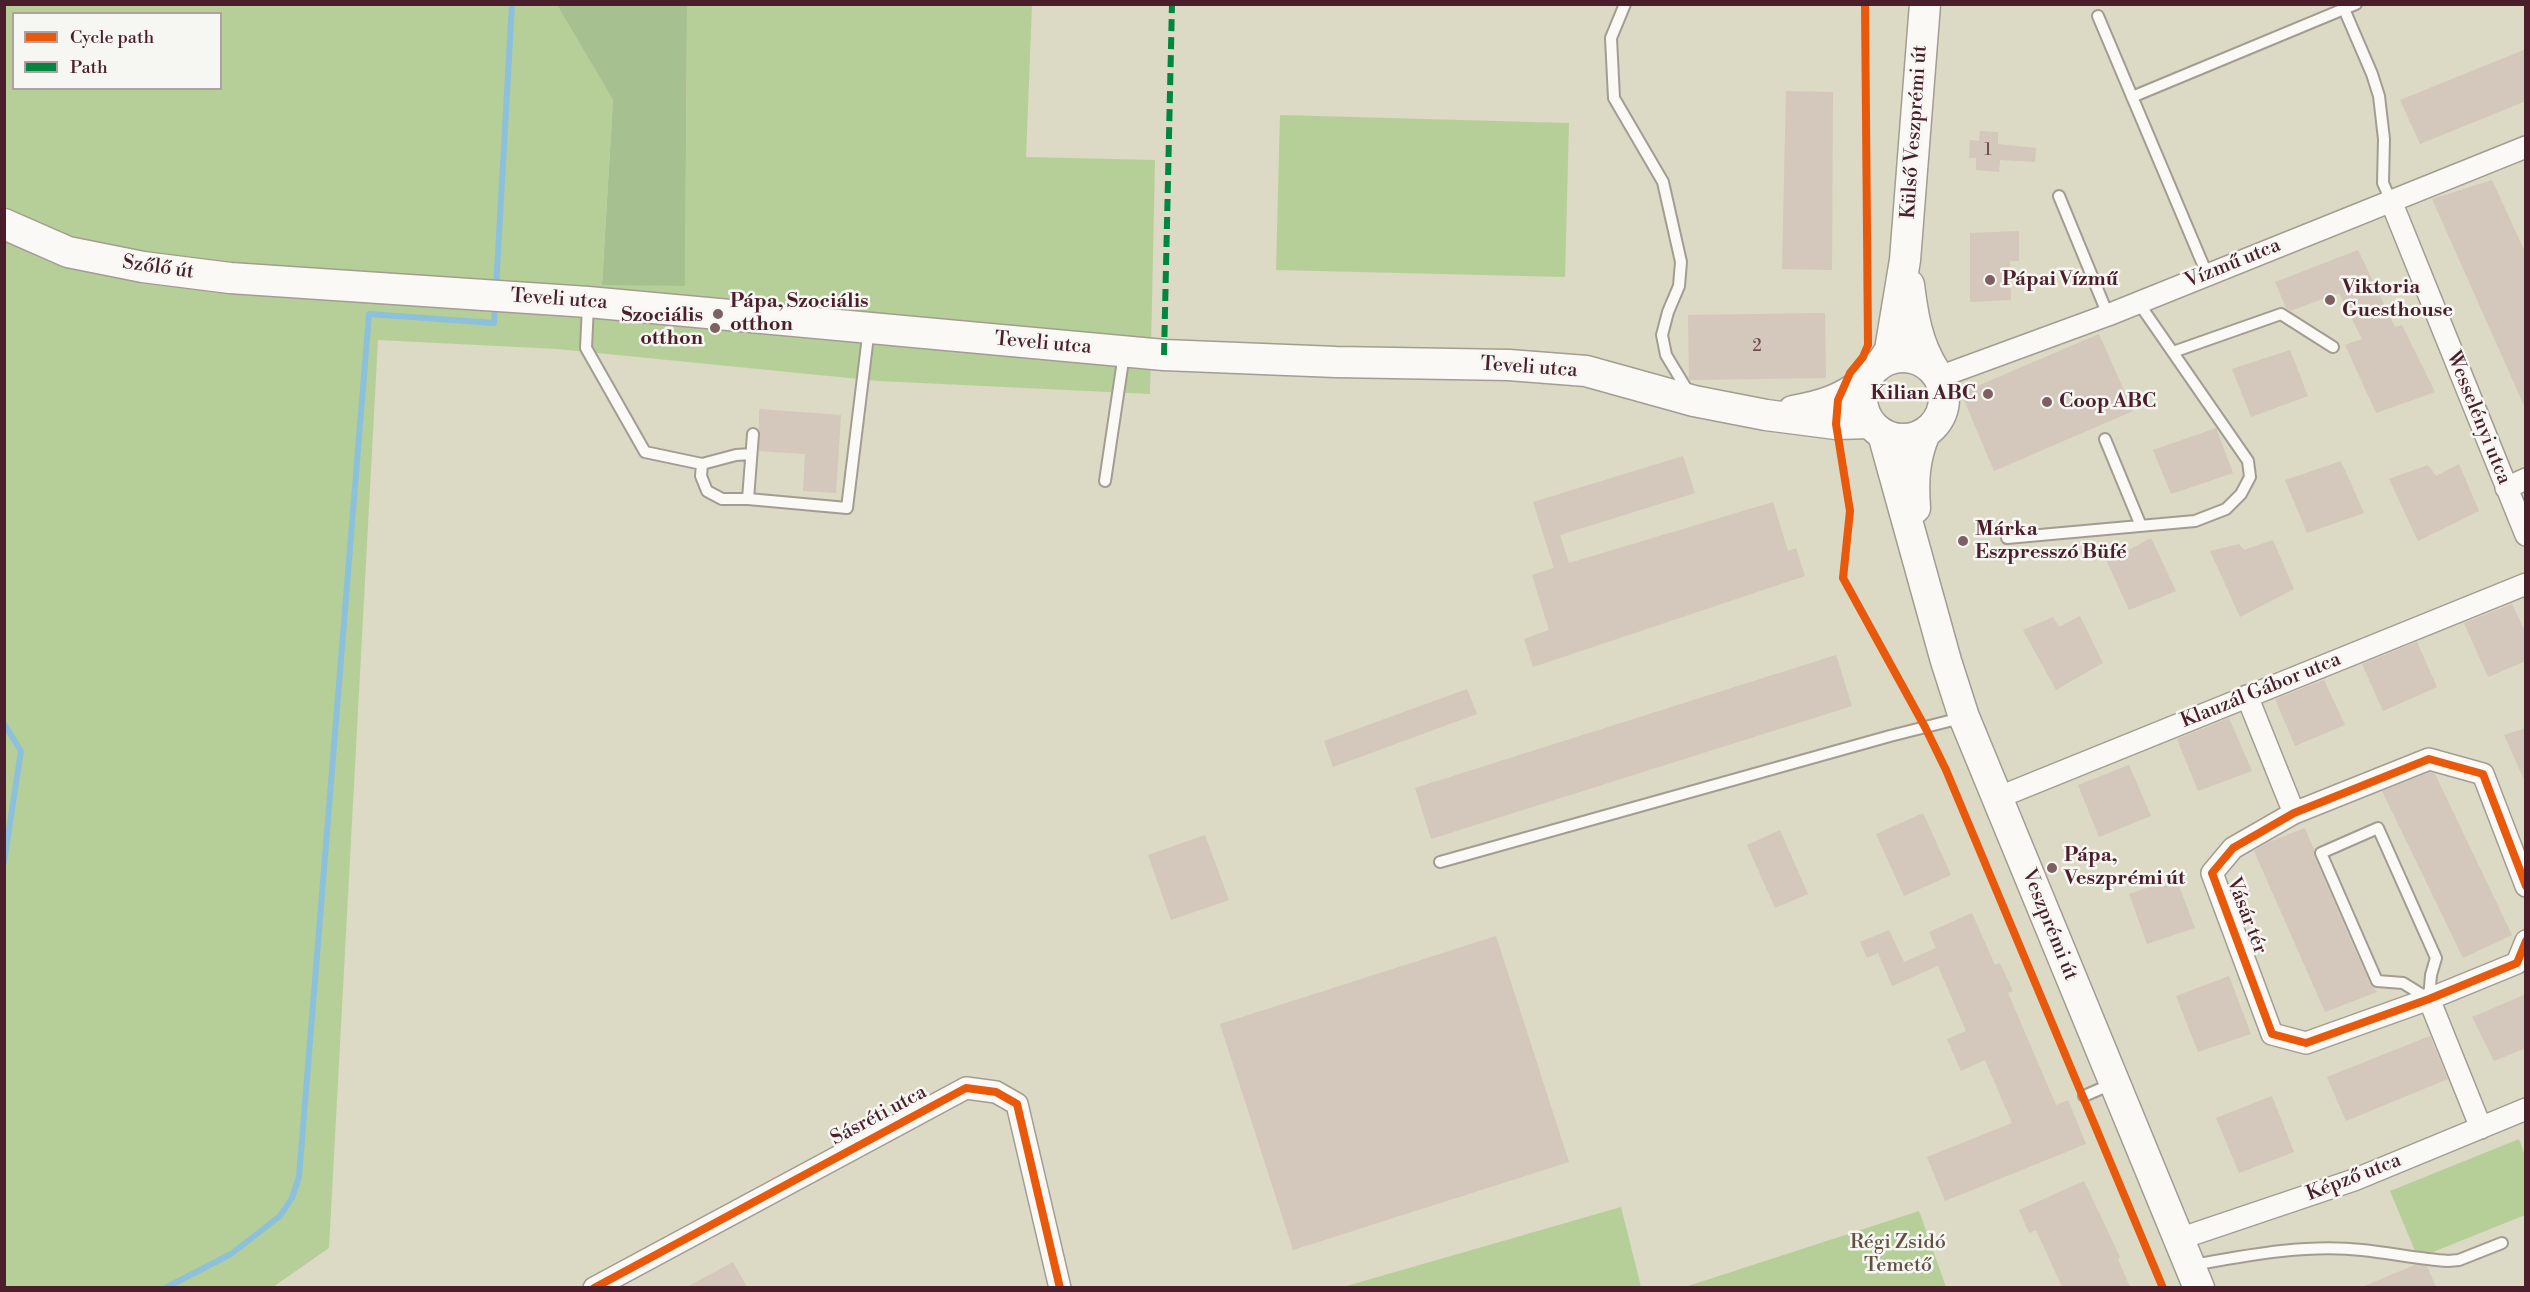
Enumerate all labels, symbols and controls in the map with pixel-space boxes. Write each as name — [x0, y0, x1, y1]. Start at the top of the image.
legend — [12, 12, 222, 90]
text: Cycle path — [70, 26, 154, 49]
street label: Külső Veszprémi út — [1897, 44, 1933, 220]
text: Path — [70, 56, 108, 79]
house number: 1 — [1985, 141, 1991, 161]
street label: Vízmű utca — [2182, 234, 2284, 294]
street label: Szőlő út — [121, 251, 195, 285]
place label: Pápai Vízmű — [2002, 268, 2118, 292]
marker: Pápai Vízmű — [1983, 273, 1997, 287]
place label: Viktoria Guesthouse — [2342, 276, 2453, 323]
street label: Teveli utca — [510, 285, 608, 315]
place label: Pápa, Szociális otthon — [730, 290, 869, 337]
marker: Viktoria Guesthouse — [2323, 293, 2337, 307]
place label: Szociális otthon — [621, 304, 703, 351]
marker: Pápa, Szociális otthon — [711, 307, 725, 321]
marker: Szociális otthon — [708, 321, 722, 335]
street label: Teveli utca — [994, 328, 1092, 360]
house number: 2 — [1752, 337, 1762, 357]
street label: Wesselényi utca — [2440, 348, 2516, 488]
street label: Teveli utca — [1480, 353, 1578, 383]
place label: Kilian ABC — [1871, 382, 1976, 406]
marker: Kilian ABC — [1981, 387, 1995, 401]
place label: Coop ABC — [2059, 390, 2156, 414]
marker: Coop ABC — [2040, 395, 2054, 409]
place label: Márka Eszpresszó Büfé — [1975, 518, 2127, 565]
marker: Márka Eszpresszó Büfé — [1956, 534, 1970, 548]
street label: Klauzál Gábor utca — [2177, 648, 2345, 734]
place label: Pápa, Veszprémi út — [2064, 844, 2185, 891]
marker: Pápa, Veszprémi út — [2045, 861, 2059, 875]
street label: Veszprémi út — [2016, 866, 2082, 984]
street label: Vásár tér — [2220, 874, 2272, 958]
street label: Sásréti utca — [827, 1081, 931, 1151]
street label: Képző utca — [2303, 1149, 2405, 1207]
park label: Régi Zsidó Temető — [1850, 1231, 1946, 1278]

